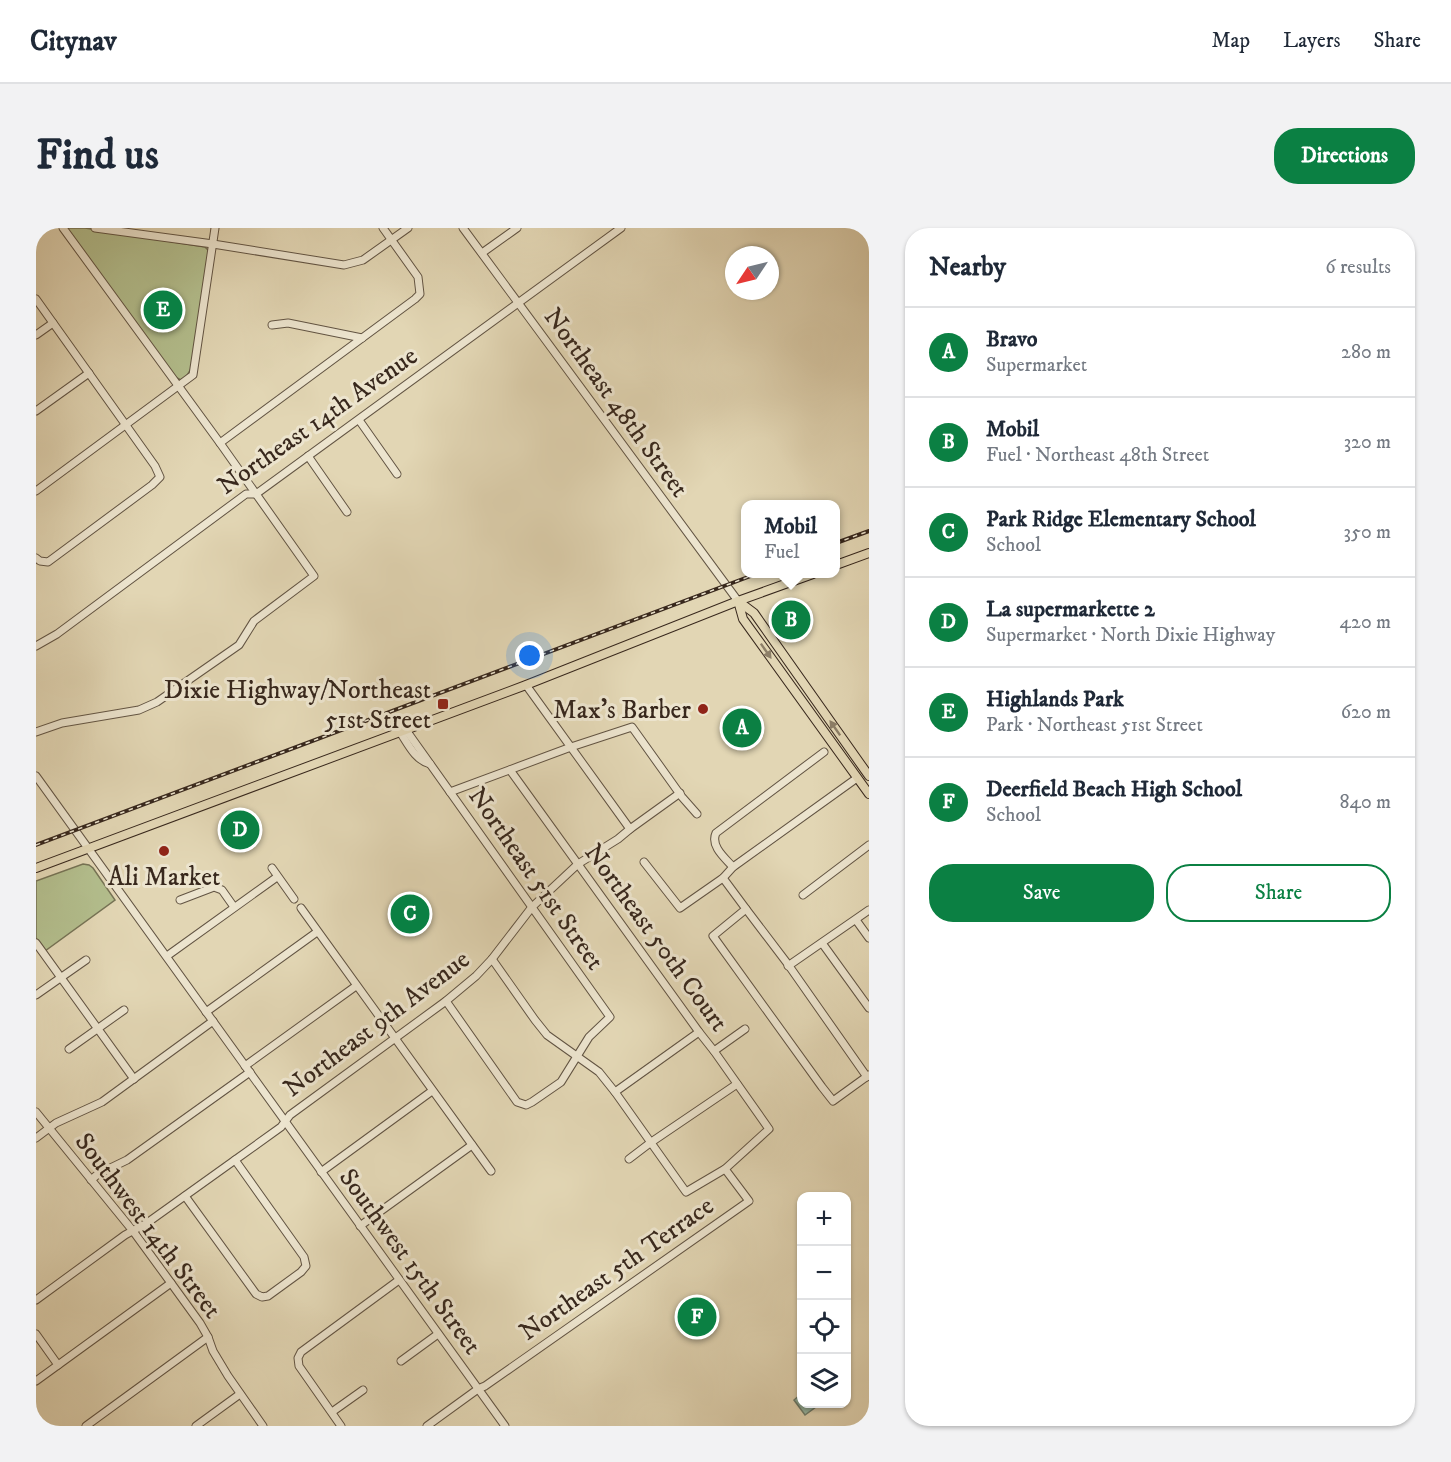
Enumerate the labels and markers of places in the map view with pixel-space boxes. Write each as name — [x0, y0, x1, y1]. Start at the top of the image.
pin: E — [144, 288, 182, 332]
pin: B — [772, 598, 810, 642]
place label: Dixie Highway/Northeast 51st Street — [164, 674, 431, 737]
place label: Max’s Barber — [553, 694, 691, 727]
marker: Dixie Highway/Northeast 51st Street — [436, 697, 450, 711]
marker: Max’s Barber — [696, 702, 710, 716]
pin: A — [722, 706, 762, 750]
pin: D — [220, 808, 260, 852]
marker: Ali Market — [157, 844, 171, 858]
place label: Ali Market — [108, 861, 220, 894]
pin: C — [390, 892, 430, 936]
pin: F — [678, 1294, 716, 1340]

